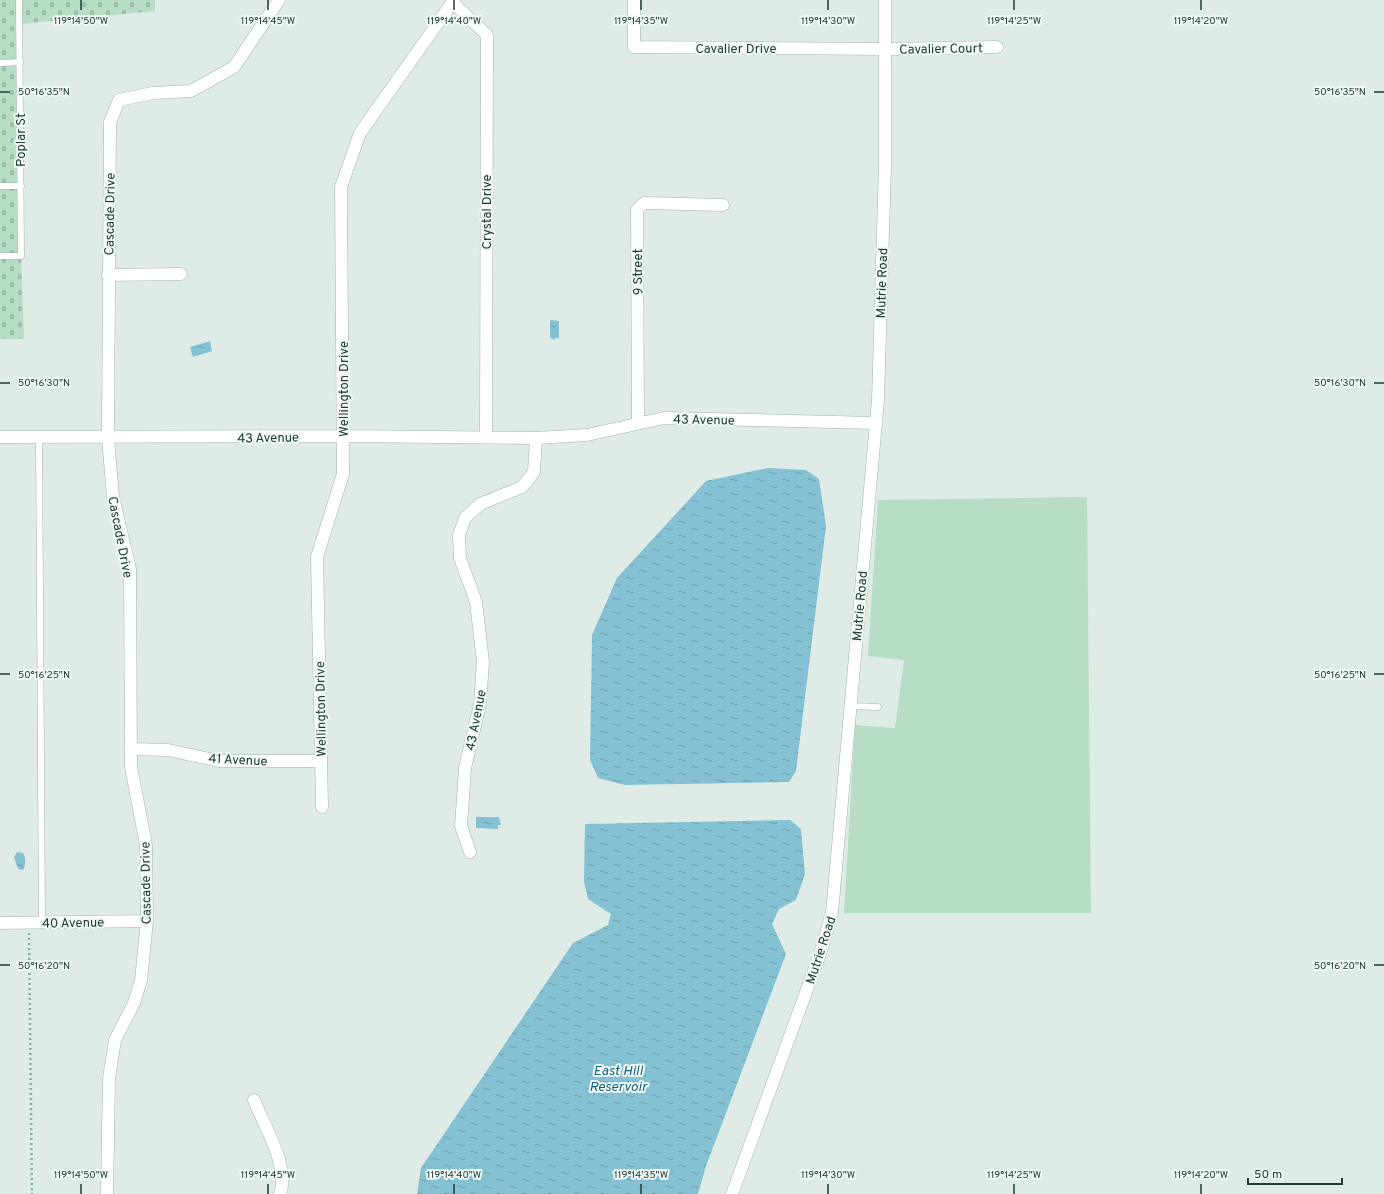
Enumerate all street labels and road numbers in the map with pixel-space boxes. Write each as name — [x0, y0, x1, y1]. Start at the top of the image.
street label: Cavalier Court — [899, 41, 983, 59]
street label: Cavalier Drive — [695, 42, 777, 58]
street label: Poplar St — [14, 113, 30, 167]
street label: Cascade Drive — [102, 173, 120, 256]
street label: Crystal Drive — [480, 174, 496, 250]
street label: Mutrie Road — [874, 248, 892, 319]
street label: 9 Street — [631, 249, 647, 295]
street label: Wellington Drive — [337, 341, 353, 437]
street label: 43 Avenue — [673, 412, 735, 430]
street label: 43 Avenue — [237, 430, 299, 448]
street label: Cascade Drive — [103, 495, 135, 580]
street label: Mutrie Road — [850, 570, 872, 642]
street label: Wellington Drive — [313, 661, 331, 757]
street label: 43 Avenue — [463, 688, 491, 752]
street label: 41 Avenue — [208, 751, 268, 771]
street label: Cascade Drive — [138, 841, 156, 924]
street label: 40 Avenue — [42, 915, 104, 933]
street label: Mutrie Road — [803, 915, 840, 987]

